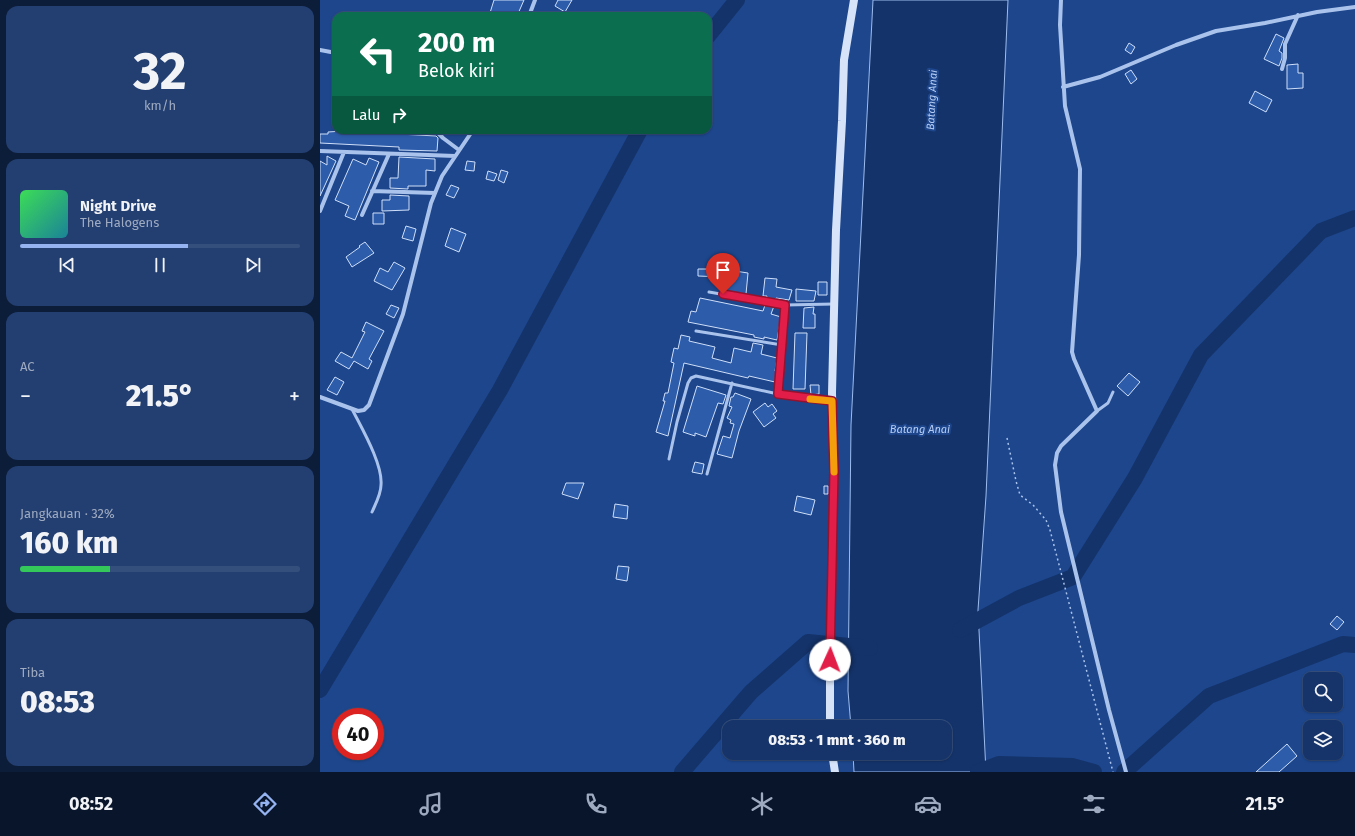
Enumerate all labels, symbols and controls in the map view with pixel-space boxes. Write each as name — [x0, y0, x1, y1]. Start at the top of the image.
text: 200 m — [418, 26, 496, 59]
icon: left — [352, 28, 404, 80]
text: 32 — [133, 40, 187, 103]
text: Belok kiri — [418, 60, 495, 82]
water label: Batang Anai — [924, 70, 940, 130]
text: km/h — [144, 98, 176, 113]
icon: right — [388, 104, 410, 126]
text: Lalu — [352, 106, 380, 124]
text: Night Drive — [80, 197, 156, 215]
text: The Halogens — [80, 215, 159, 230]
pin — [706, 253, 740, 294]
icon: previous — [56, 254, 78, 276]
icon: pause — [149, 254, 171, 276]
icon: next — [242, 254, 264, 276]
icon: arrive — [712, 259, 734, 281]
text: AC — [20, 359, 35, 374]
text: 21.5° — [126, 378, 194, 414]
text: − — [20, 383, 31, 410]
text: + — [289, 383, 300, 410]
water label: Batang Anai — [890, 423, 950, 436]
text: Jangkauan · 32% — [20, 506, 115, 521]
text: 160 km — [20, 525, 118, 561]
position arrow — [809, 639, 851, 681]
text: Tiba — [20, 665, 45, 680]
map controls — [1303, 672, 1343, 760]
button: search — [1303, 672, 1343, 712]
text: 08:53 — [20, 684, 95, 720]
speed limit sign: 40 — [332, 708, 384, 760]
button: layers — [1303, 720, 1343, 760]
text: 08:53 · 1 mnt · 360 m — [768, 731, 906, 749]
icon: directions — [251, 790, 279, 818]
icon: music — [417, 790, 445, 818]
icon: phone — [582, 790, 610, 818]
icon: climate — [748, 790, 776, 818]
icon: car — [914, 790, 942, 818]
icon: filters — [1080, 790, 1108, 818]
text: 08:52 — [69, 793, 113, 815]
text: 21.5° — [1245, 793, 1286, 815]

